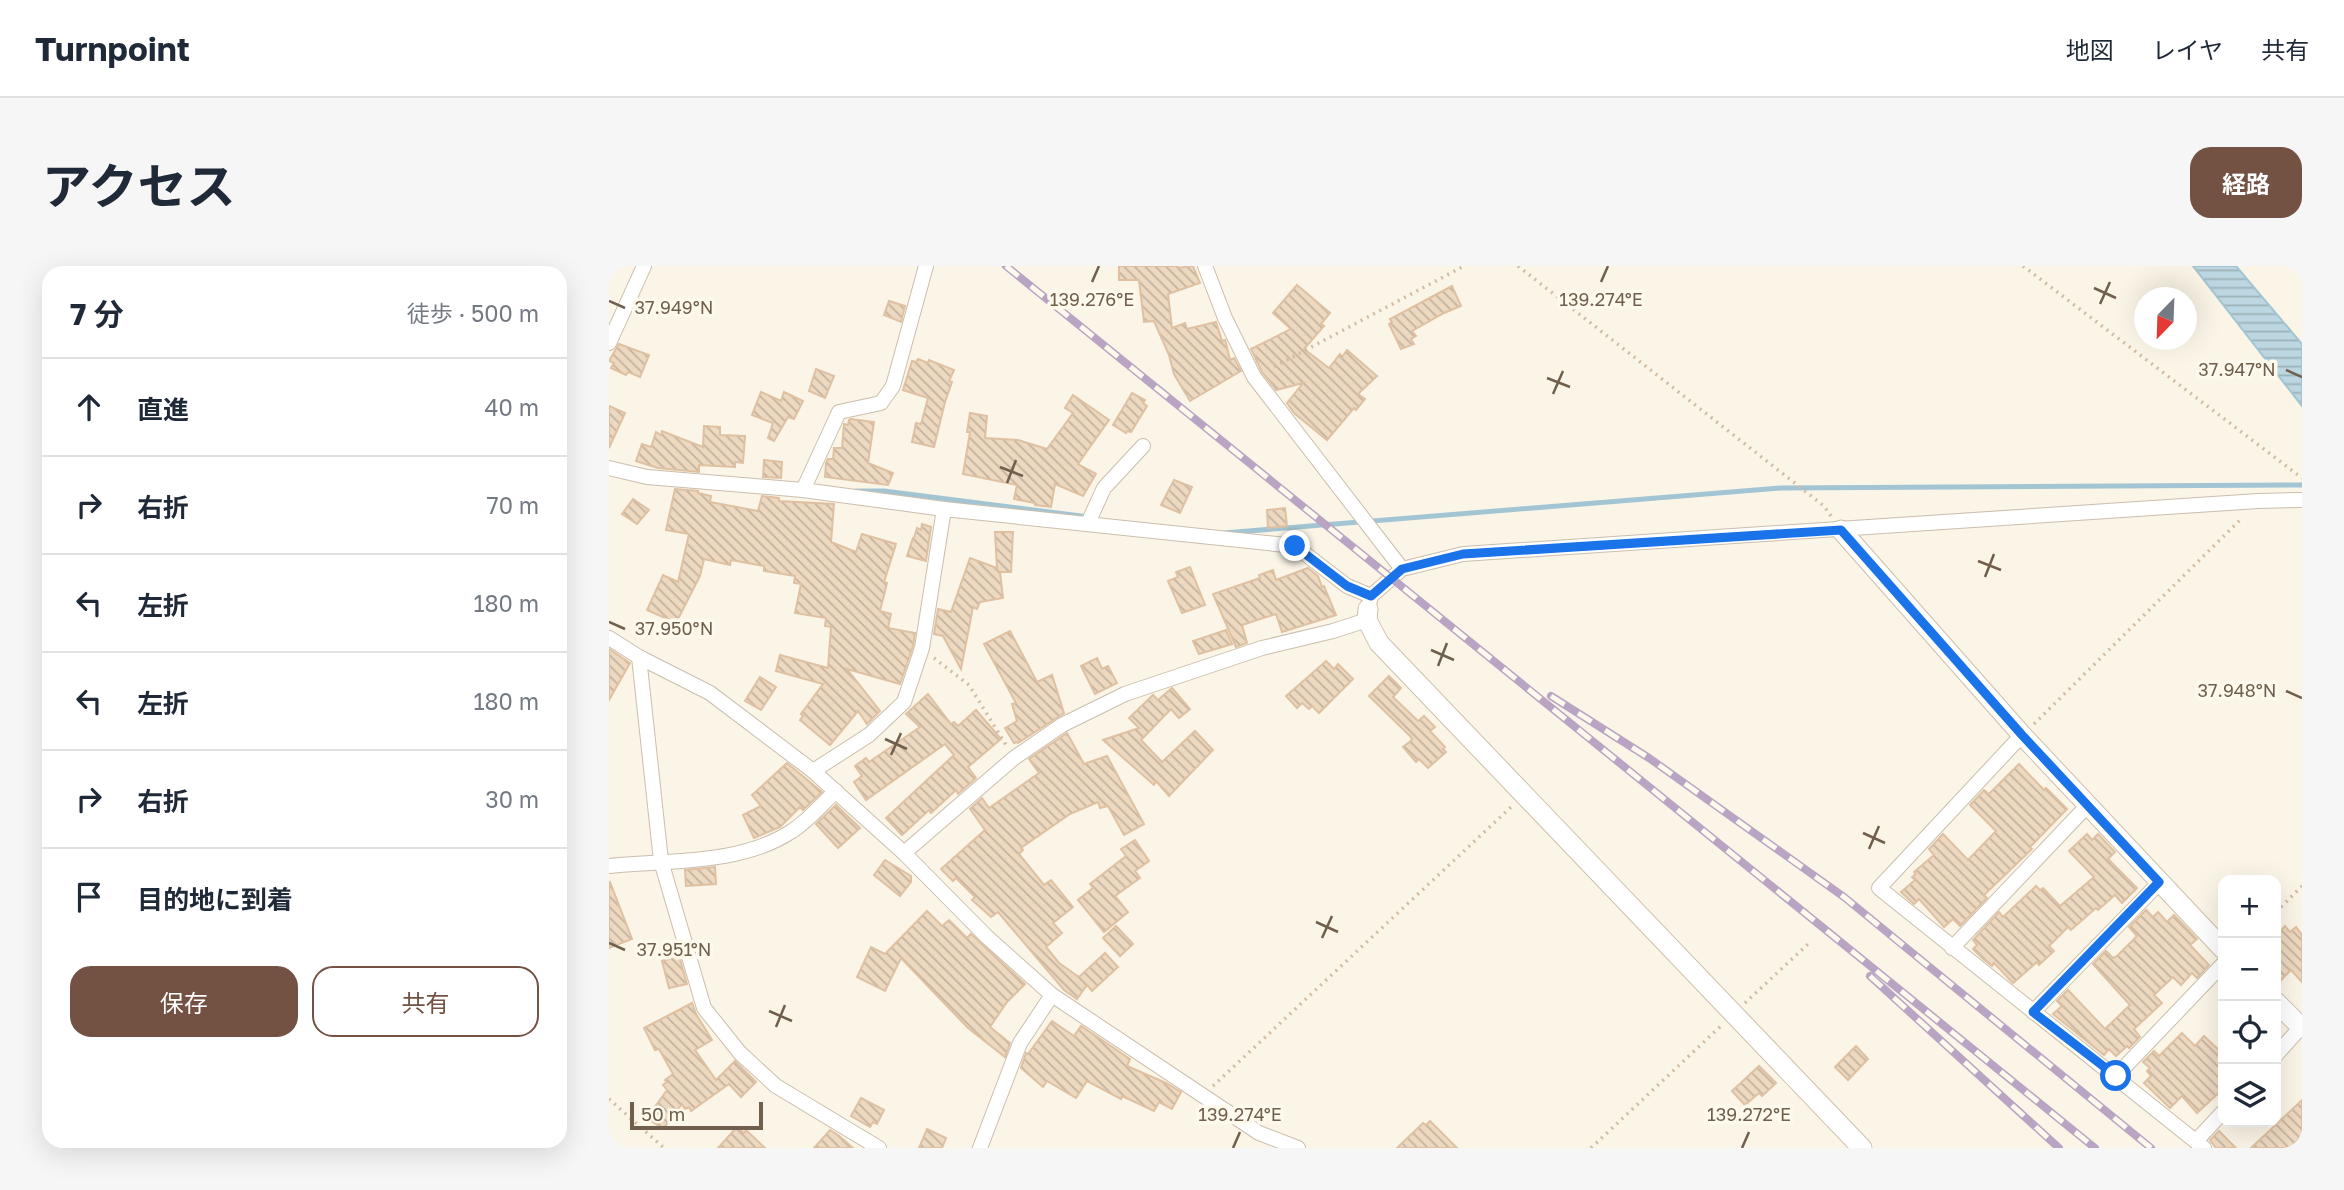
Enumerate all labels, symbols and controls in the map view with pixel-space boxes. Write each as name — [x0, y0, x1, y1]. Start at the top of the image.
text: Turnpoint — [35, 29, 190, 68]
text: 地図 — [2066, 35, 2114, 64]
text: レイヤ — [2152, 35, 2223, 64]
text: 共有 — [2261, 35, 2309, 64]
button: 経路 — [2190, 147, 2302, 218]
text: アクセス — [42, 156, 236, 215]
north arrow — [2134, 287, 2197, 350]
text: 139.276°E — [1050, 288, 1134, 310]
text: 139.274°E — [1559, 288, 1643, 310]
text: 7 分 — [70, 296, 124, 332]
text: 37.949°N — [635, 296, 713, 318]
text: 徒歩 · 500 m — [407, 299, 539, 327]
text: 37.947°N — [2198, 358, 2276, 380]
icon: ahead — [70, 388, 108, 426]
text: 40 m — [485, 393, 539, 421]
text: 直進 — [137, 394, 189, 425]
icon: right — [70, 486, 108, 524]
text: 70 m — [486, 491, 539, 519]
text: 右折 — [137, 492, 189, 523]
route end — [1279, 530, 1310, 561]
icon: left — [70, 584, 108, 622]
text: 180 m — [473, 589, 539, 617]
text: 左折 — [137, 590, 189, 621]
text: 37.950°N — [635, 617, 713, 639]
text: 37.948°N — [2197, 679, 2277, 701]
icon: left — [70, 682, 108, 720]
text: 180 m — [473, 687, 539, 715]
text: 左折 — [137, 688, 189, 719]
icon: right — [70, 780, 108, 818]
text: 30 m — [485, 785, 539, 813]
text: 右折 — [137, 786, 189, 817]
map controls — [2218, 875, 2281, 1127]
button: + — [2218, 875, 2281, 938]
icon: arrive — [70, 878, 108, 916]
text: 目的地に到着 — [137, 884, 293, 915]
text: 37.951°N — [637, 938, 711, 960]
button: − — [2218, 938, 2281, 1001]
button: 保存 — [70, 966, 298, 1037]
button: 共有 — [312, 966, 539, 1037]
button: locate — [2218, 1001, 2281, 1064]
route start — [2100, 1060, 2131, 1091]
button: layers — [2218, 1064, 2281, 1127]
scale bar — [630, 1099, 763, 1131]
text: 50 m — [641, 1102, 685, 1125]
text: 139.274°E — [1198, 1103, 1282, 1125]
text: 139.272°E — [1707, 1103, 1791, 1125]

